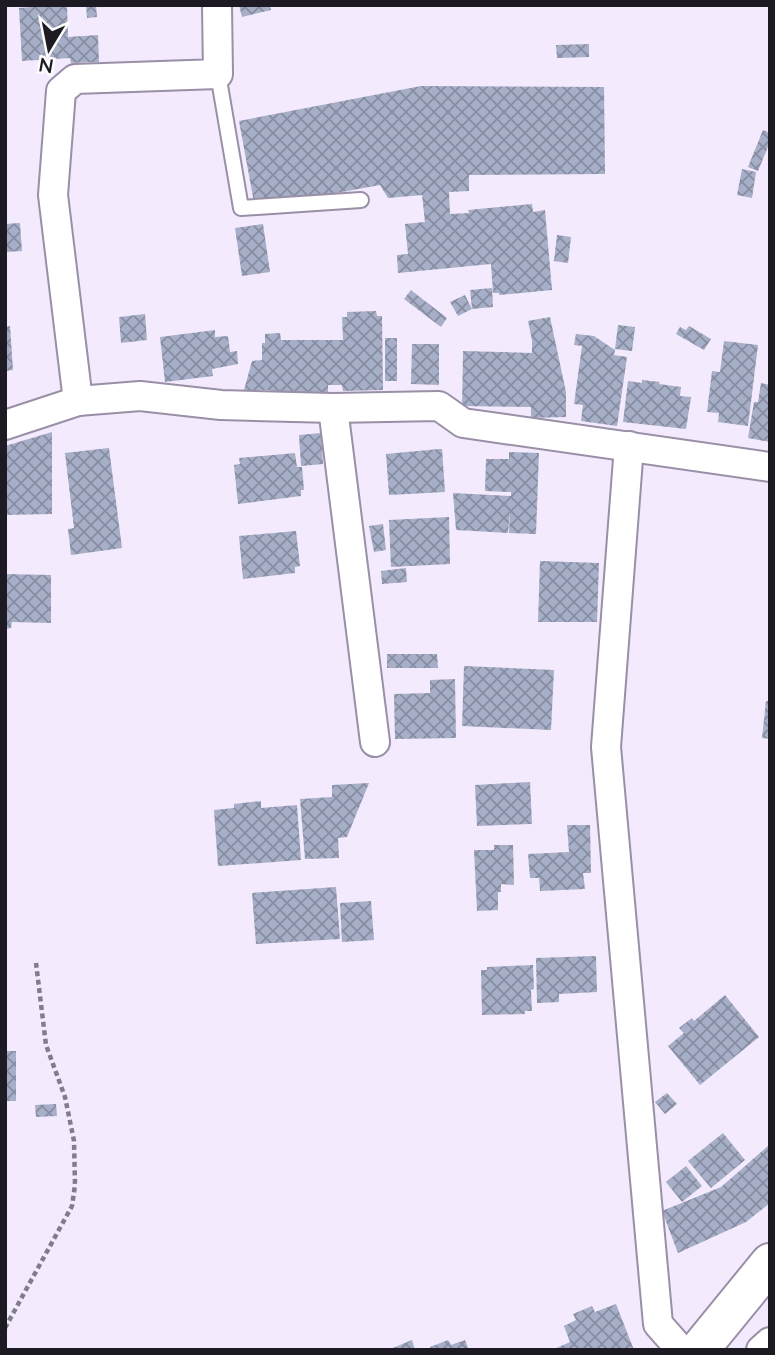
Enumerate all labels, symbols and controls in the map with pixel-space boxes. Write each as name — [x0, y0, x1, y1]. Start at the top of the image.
north arrow — [14, 14, 84, 84]
text: N — [37, 54, 55, 79]

